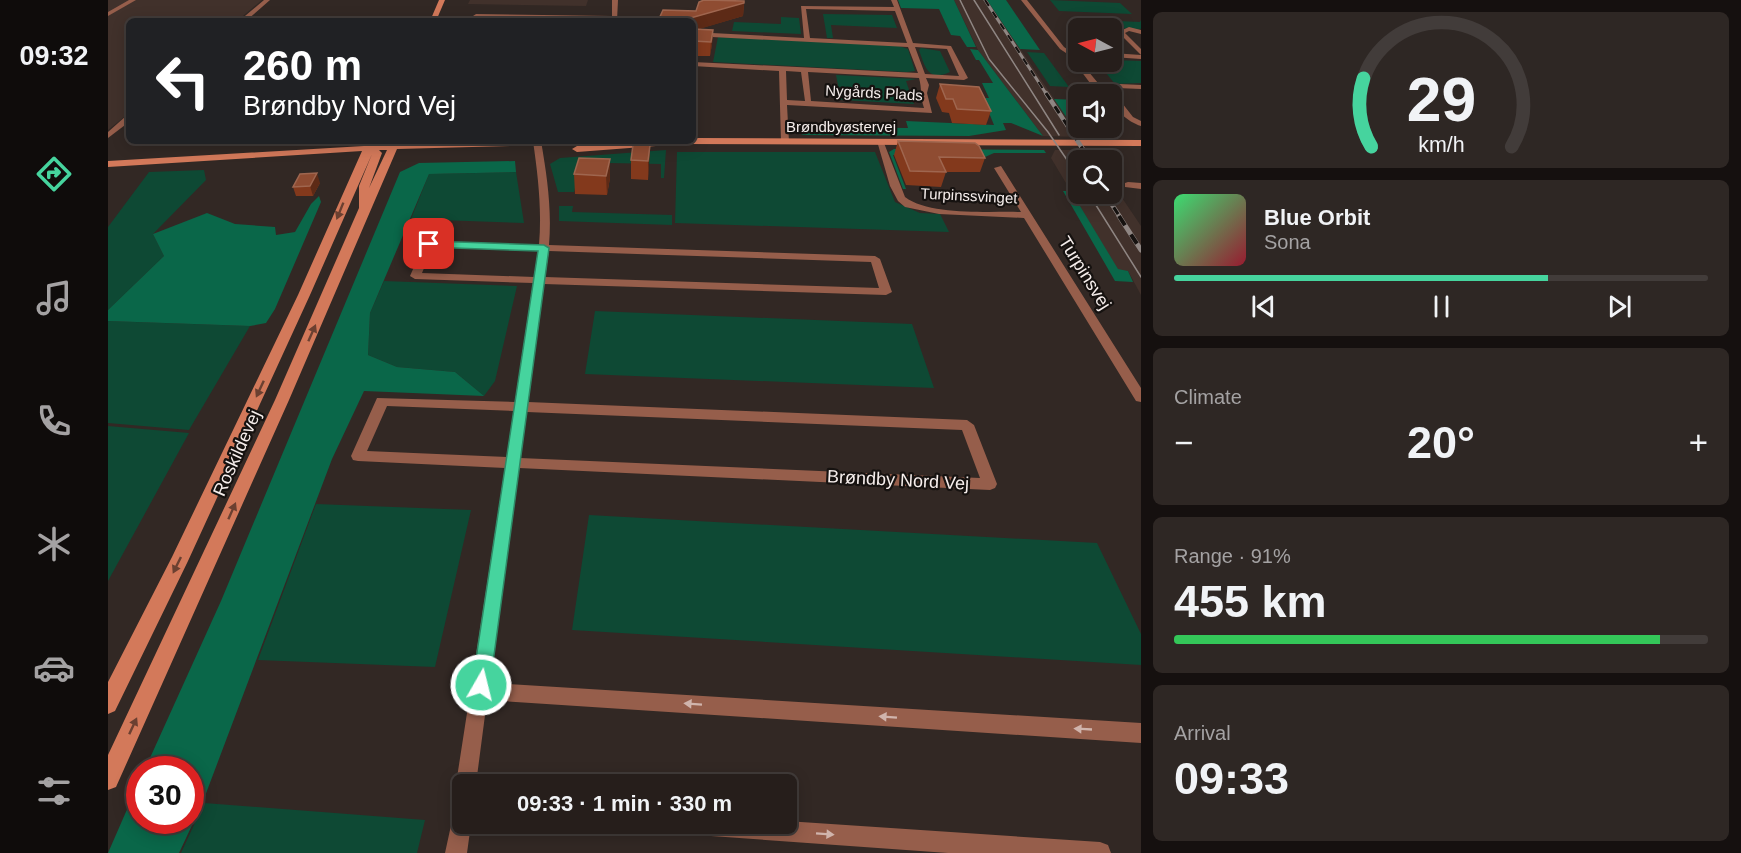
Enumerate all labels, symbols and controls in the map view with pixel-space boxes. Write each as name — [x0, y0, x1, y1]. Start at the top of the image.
north arrow — [1068, 18, 1122, 72]
map controls — [1068, 18, 1122, 204]
text: 09:32 — [19, 41, 89, 71]
icon: left — [144, 42, 222, 120]
text: 260 m — [243, 42, 362, 89]
text: 29 — [1406, 65, 1476, 134]
street label: Nygårds Plads — [825, 81, 923, 104]
button: sound — [1068, 84, 1122, 138]
text: Brøndby Nord Vej — [243, 91, 456, 121]
street label: Brøndbyøstervej — [786, 118, 896, 135]
text: km/h — [1418, 133, 1464, 157]
button: search — [1068, 150, 1122, 204]
icon: directions — [33, 153, 75, 195]
street label: Turpinssvinget — [920, 184, 1019, 207]
one-way arrow — [335, 203, 345, 221]
text: Blue Orbit — [1264, 205, 1370, 230]
pin — [403, 218, 454, 269]
icon: arrive — [412, 227, 445, 260]
text: Sona — [1264, 231, 1311, 253]
street label: Turpinsvej — [1055, 233, 1115, 313]
icon: music — [33, 277, 75, 319]
icon: previous — [1247, 290, 1280, 323]
icon: pause — [1425, 290, 1458, 323]
icon: next — [1603, 290, 1636, 323]
one-way arrow — [307, 324, 317, 342]
one-way arrow — [255, 380, 264, 397]
text: Climate — [1174, 386, 1242, 408]
icon: phone — [33, 400, 75, 442]
street label: Roskildevej — [209, 407, 265, 499]
text: 20° — [1407, 417, 1475, 468]
text: − — [1174, 424, 1193, 461]
text: + — [1689, 424, 1708, 461]
street label: Brøndby Nord Vej — [827, 466, 969, 494]
one-way arrow — [227, 502, 237, 520]
icon: climate — [33, 523, 75, 565]
text: Range · 91% — [1174, 545, 1291, 567]
one-way arrow — [172, 557, 182, 574]
text: 455 km — [1174, 576, 1327, 627]
icon: car — [33, 647, 75, 689]
position arrow — [449, 653, 513, 717]
one-way arrow — [684, 700, 703, 709]
one-way arrow — [878, 712, 897, 721]
one-way arrow — [128, 717, 138, 735]
text: Arrival — [1174, 722, 1231, 744]
one-way arrow — [1073, 724, 1092, 734]
text: 09:33 — [1174, 753, 1289, 804]
speed limit sign: 30 — [126, 756, 204, 834]
icon: filters — [33, 770, 75, 812]
text: 09:33 · 1 min · 330 m — [517, 791, 732, 816]
one-way arrow — [816, 829, 835, 838]

